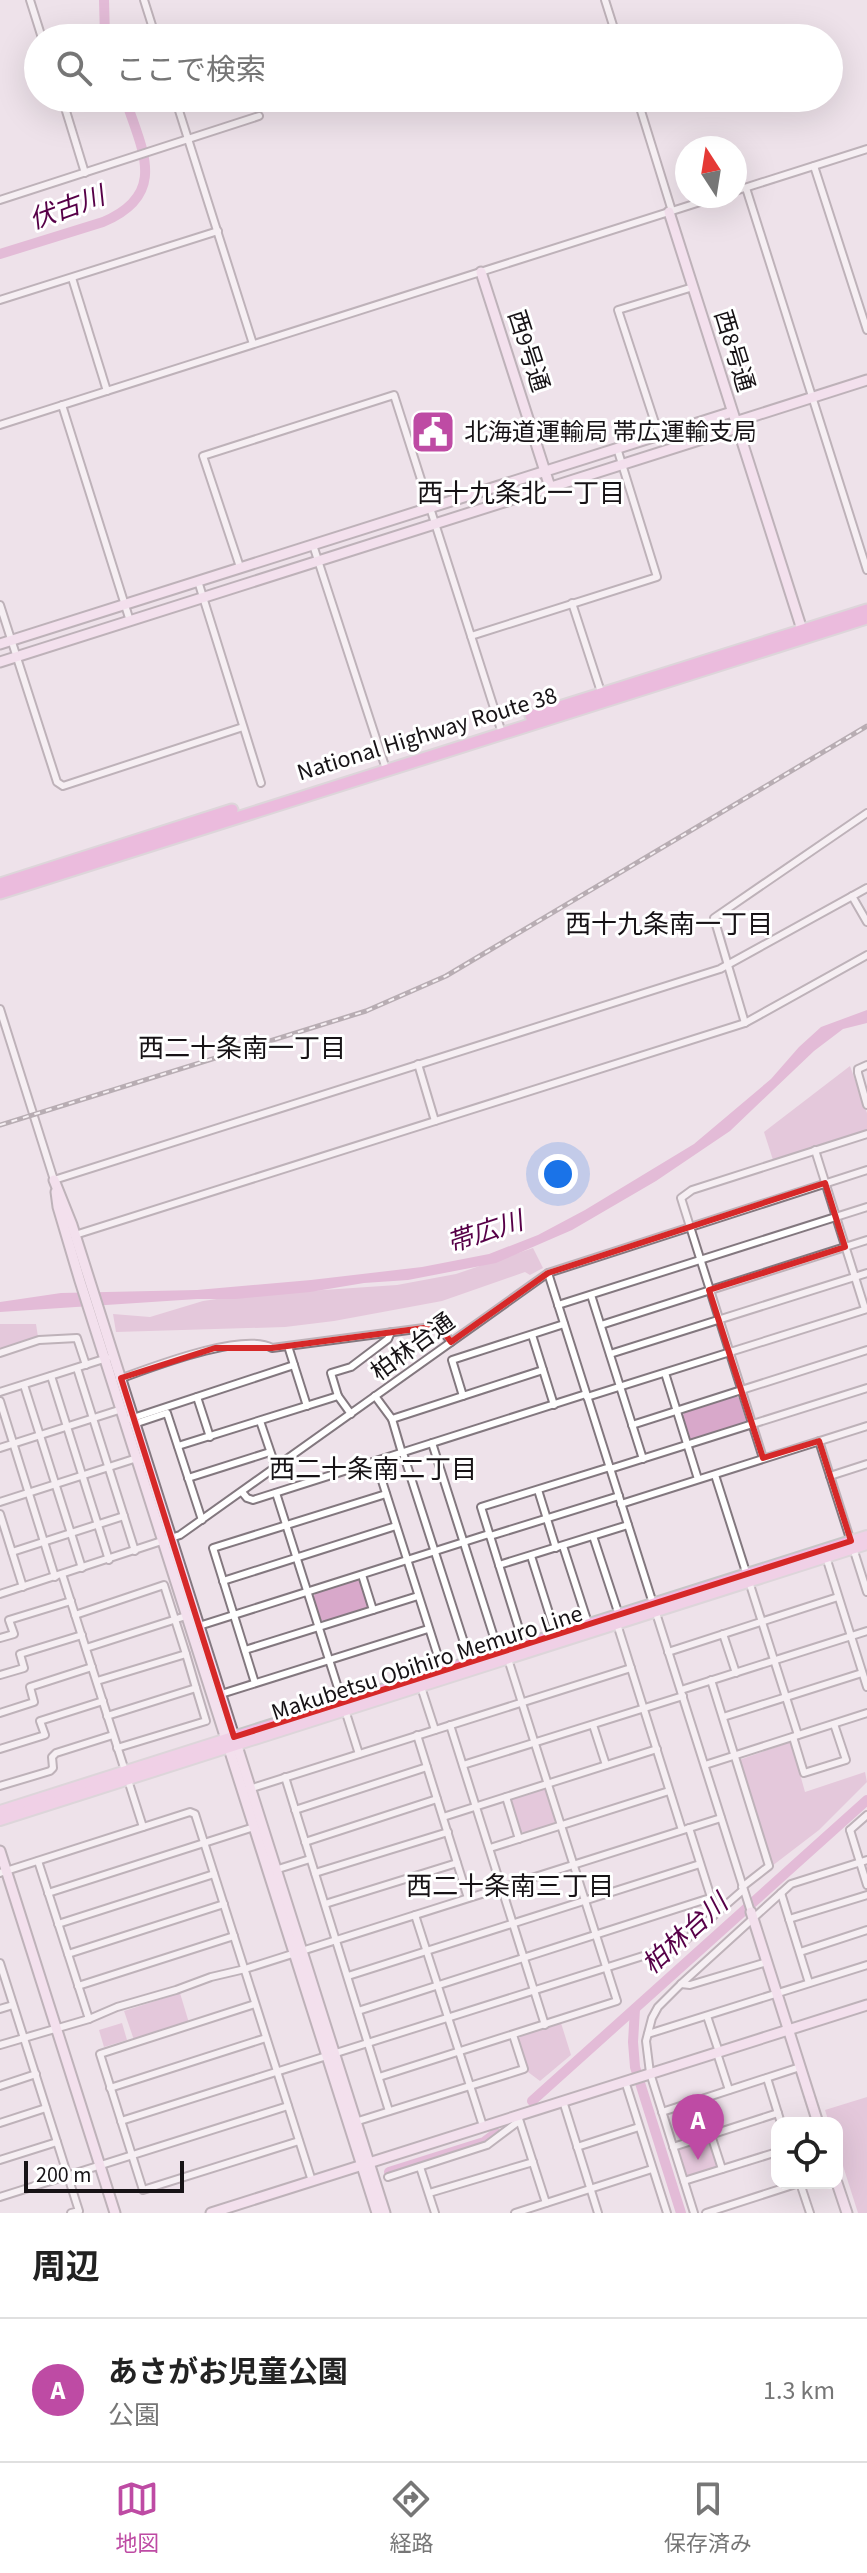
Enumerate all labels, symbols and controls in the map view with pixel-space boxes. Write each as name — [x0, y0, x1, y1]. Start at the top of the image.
search box — [24, 24, 843, 112]
icon: search — [52, 46, 96, 90]
text: ここで検索 — [116, 49, 266, 92]
north arrow — [675, 136, 747, 208]
water label: 伏古川 — [24, 176, 113, 239]
street label: 西9号通 — [498, 306, 558, 396]
street label: 西8号通 — [705, 306, 763, 396]
public building icon: 北海道運輸局 帯広運輸支局 — [409, 408, 457, 456]
place label: 北海道運輸局 帯広運輸支局 — [464, 415, 757, 450]
district label: 西十九条北一丁目 — [417, 475, 625, 512]
street label: National Highway Route 38 — [293, 678, 561, 790]
district label: 西十九条南一丁目 — [565, 906, 773, 943]
district label: 西二十条南一丁目 — [138, 1030, 346, 1067]
your location — [538, 1154, 578, 1194]
water label: 帯広川 — [442, 1201, 531, 1262]
street label: 柏林台通 — [364, 1305, 462, 1389]
district label: 西二十条南二丁目 — [269, 1451, 477, 1488]
street label: Makubetsu Obihiro Memuro Line — [267, 1596, 587, 1730]
district label: 西二十条南三丁目 — [406, 1868, 614, 1905]
water label: 柏林台川 — [634, 1883, 738, 1983]
pin: A — [672, 2094, 724, 2160]
map controls — [771, 2117, 843, 2189]
button: locate — [771, 2117, 843, 2189]
scale bar — [24, 2157, 184, 2193]
text: 200 m — [36, 2159, 91, 2191]
text: 周辺 — [32, 2243, 100, 2292]
text: あさがお児童公園 — [108, 2351, 348, 2394]
text: A — [51, 2372, 65, 2409]
text: 1.3 km — [763, 2372, 835, 2409]
text: 公園 — [108, 2397, 160, 2434]
tab: 地図 — [115, 2477, 159, 2560]
tab: 経路 — [389, 2477, 434, 2560]
tab: 保存済み — [664, 2477, 752, 2560]

